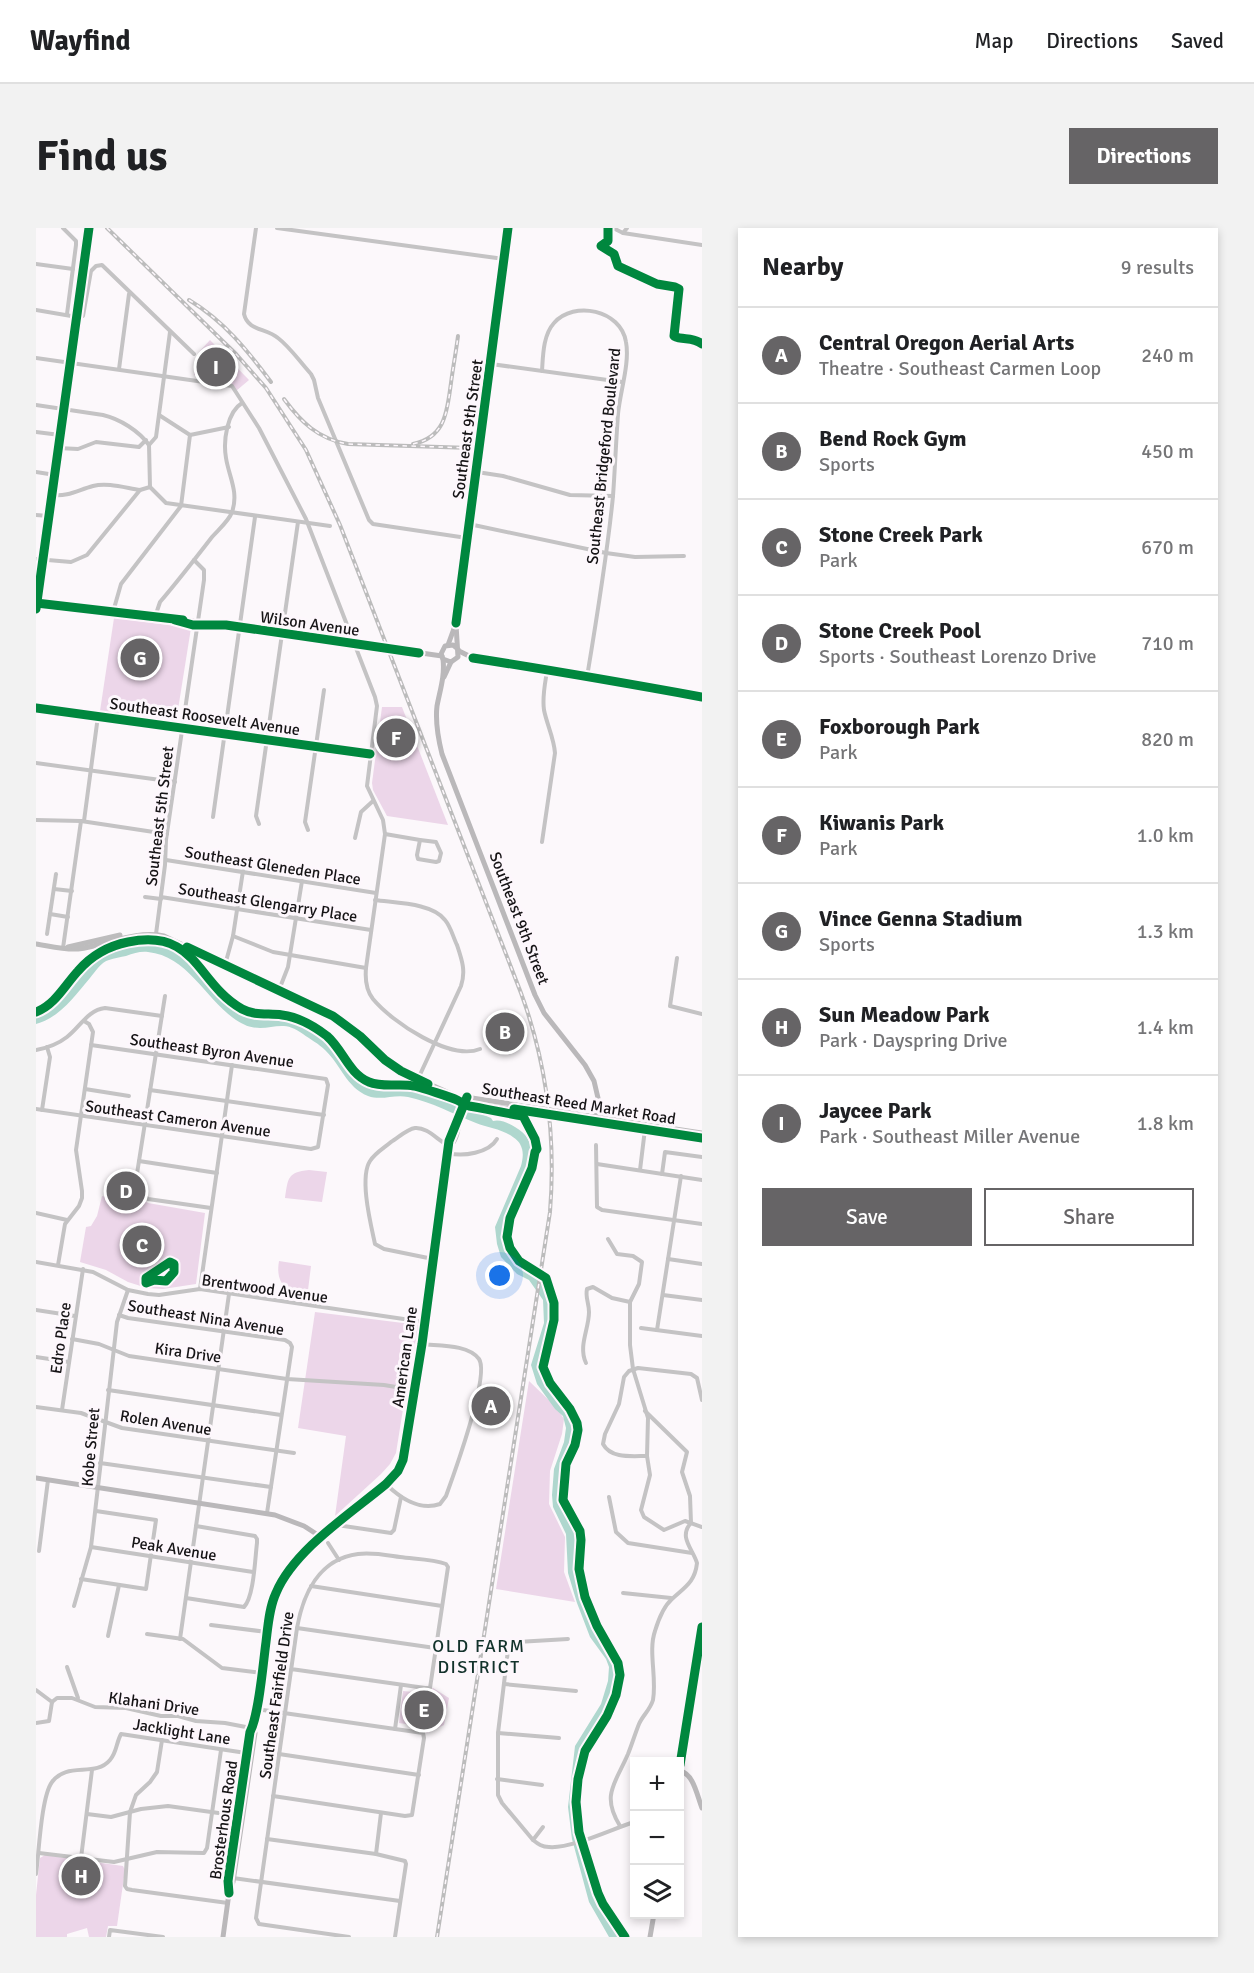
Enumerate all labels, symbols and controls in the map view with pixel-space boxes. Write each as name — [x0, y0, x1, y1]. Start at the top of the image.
text: Wayfind — [30, 24, 131, 58]
text: Map — [975, 28, 1013, 54]
text: Directions — [1046, 28, 1138, 54]
text: Saved — [1171, 28, 1224, 54]
button: Directions — [1069, 128, 1218, 184]
text: Find us — [36, 131, 167, 182]
text: Nearby — [762, 251, 843, 283]
text: 9 results — [1121, 255, 1194, 280]
text: Central Oregon Aerial Arts — [819, 329, 1074, 356]
text: A — [775, 343, 788, 368]
text: 240 m — [1141, 343, 1194, 368]
pin: I — [196, 344, 236, 390]
street label: Southeast Bridgeford Boulevard — [583, 347, 625, 565]
text: Theatre · Southeast Carmen Loop — [819, 356, 1101, 381]
street label: Southeast 9th Street — [448, 358, 488, 500]
text: Bend Rock Gym — [819, 425, 967, 452]
text: B — [775, 439, 788, 464]
text: 450 m — [1141, 439, 1194, 464]
text: Sports — [819, 452, 875, 477]
text: Stone Creek Park — [819, 521, 983, 548]
text: C — [775, 535, 788, 560]
text: 670 m — [1141, 535, 1194, 560]
text: Park — [819, 548, 857, 573]
street label: Wilson Avenue — [259, 607, 361, 641]
text: Stone Creek Pool — [819, 617, 981, 644]
text: D — [775, 631, 788, 656]
text: 710 m — [1141, 631, 1194, 656]
pin: G — [120, 636, 160, 680]
text: Sports · Southeast Lorenzo Drive — [819, 644, 1097, 669]
street label: Southeast Roosevelt Avenue — [108, 694, 301, 740]
text: Foxborough Park — [819, 713, 980, 740]
pin: F — [376, 716, 416, 760]
text: E — [776, 727, 787, 752]
text: 820 m — [1141, 727, 1194, 752]
text: Park — [819, 740, 857, 765]
street label: Southeast 5th Street — [141, 745, 179, 887]
text: Kiwanis Park — [819, 809, 944, 836]
text: F — [776, 823, 787, 848]
text: 1.0 km — [1137, 823, 1194, 848]
text: Park — [819, 836, 857, 861]
street label: Southeast Gleneden Place — [183, 842, 362, 890]
street label: Southeast 9th Street — [485, 849, 554, 988]
street label: Southeast Glengarry Place — [177, 879, 359, 927]
text: Vince Genna Stadium — [819, 905, 1022, 932]
text: G — [775, 919, 788, 944]
text: 1.3 km — [1137, 919, 1194, 944]
text: Sports — [819, 932, 875, 957]
text: Sun Meadow Park — [819, 1001, 989, 1028]
pin: B — [486, 1010, 524, 1054]
text: H — [775, 1015, 788, 1040]
text: 1.4 km — [1137, 1015, 1194, 1040]
text: Park · Dayspring Drive — [819, 1028, 1007, 1053]
street label: Southeast Byron Avenue — [128, 1030, 295, 1072]
street label: Southeast Reed Market Road — [481, 1079, 677, 1129]
street label: Southeast Cameron Avenue — [84, 1096, 272, 1142]
text: Jaycee Park — [819, 1097, 932, 1124]
text: I — [778, 1111, 785, 1136]
text: 1.8 km — [1137, 1111, 1194, 1136]
text: Park · Southeast Miller Avenue — [819, 1124, 1080, 1149]
pin: D — [106, 1168, 146, 1214]
button: Save — [762, 1188, 972, 1246]
button: Share — [984, 1188, 1194, 1246]
pin: C — [122, 1222, 162, 1268]
your location — [485, 1261, 514, 1290]
street label: Brentwood Avenue — [200, 1270, 329, 1308]
street label: Southeast Nina Avenue — [126, 1296, 286, 1340]
street label: Edro Place — [46, 1301, 76, 1375]
street label: American Lane — [388, 1305, 422, 1409]
street label: Kira Drive — [153, 1338, 222, 1368]
pin: A — [472, 1384, 510, 1428]
street label: Kobe Street — [78, 1406, 104, 1487]
street label: Rolen Avenue — [119, 1406, 213, 1440]
street label: Peak Avenue — [130, 1532, 218, 1566]
street label: Southeast Fairfield Drive — [255, 1610, 299, 1780]
district label: OLD FARM DISTRICT — [432, 1635, 526, 1678]
street label: Klahani Drive — [107, 1688, 201, 1720]
pin: E — [404, 1688, 444, 1732]
street label: Jacklight Lane — [132, 1714, 232, 1750]
map controls — [630, 1757, 684, 1919]
button: + — [630, 1757, 684, 1811]
street label: Brosterhous Road — [206, 1759, 242, 1881]
button: − — [630, 1811, 684, 1865]
pin: H — [62, 1854, 100, 1898]
button: layers — [630, 1865, 684, 1919]

